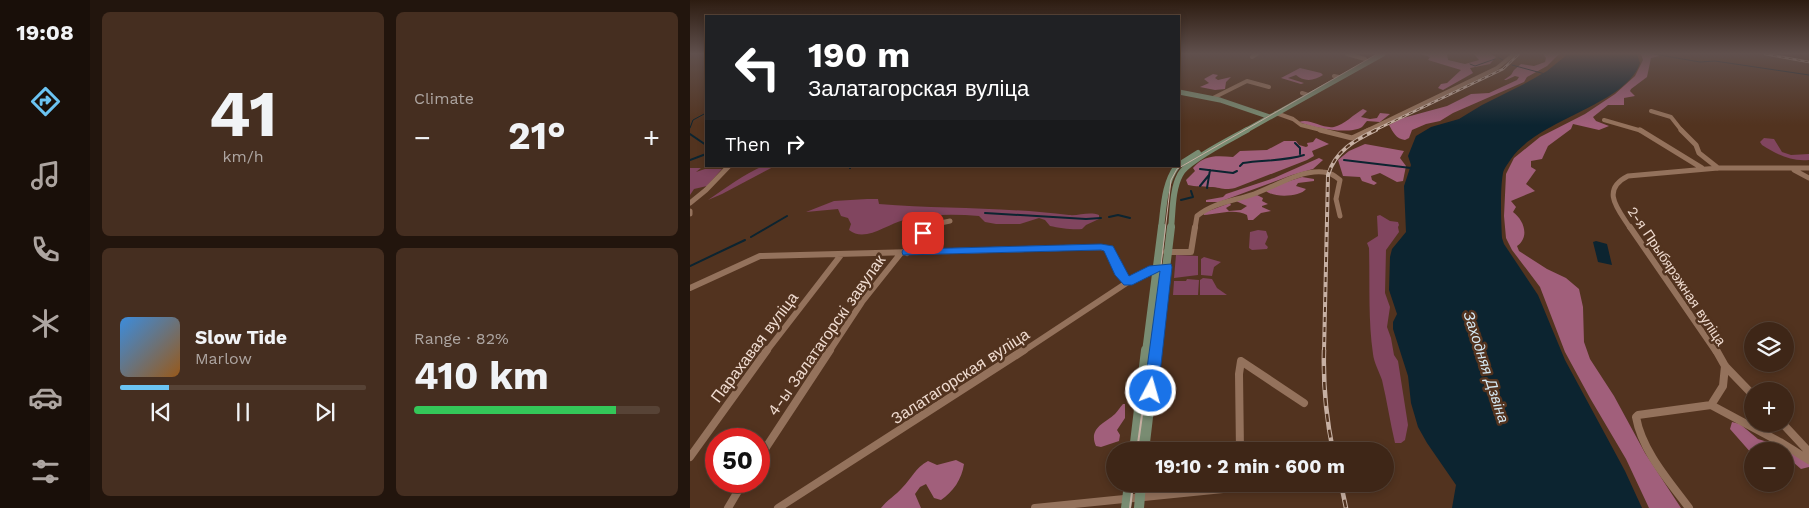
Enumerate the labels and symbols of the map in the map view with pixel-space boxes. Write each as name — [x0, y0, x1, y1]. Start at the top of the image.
street label: 2-я Прыбярэжная вуліца — [1625, 204, 1730, 348]
pin — [902, 212, 944, 254]
street label: 4-ы Залатагорскі завулак — [764, 250, 890, 419]
street label: Парахавая вуліца — [707, 288, 802, 406]
water label: Заходняя Дзвіна — [1459, 309, 1513, 425]
street label: Залатагорская вуліца — [888, 325, 1033, 428]
position arrow — [1124, 364, 1176, 416]
speed limit sign: 50 — [705, 428, 770, 493]

